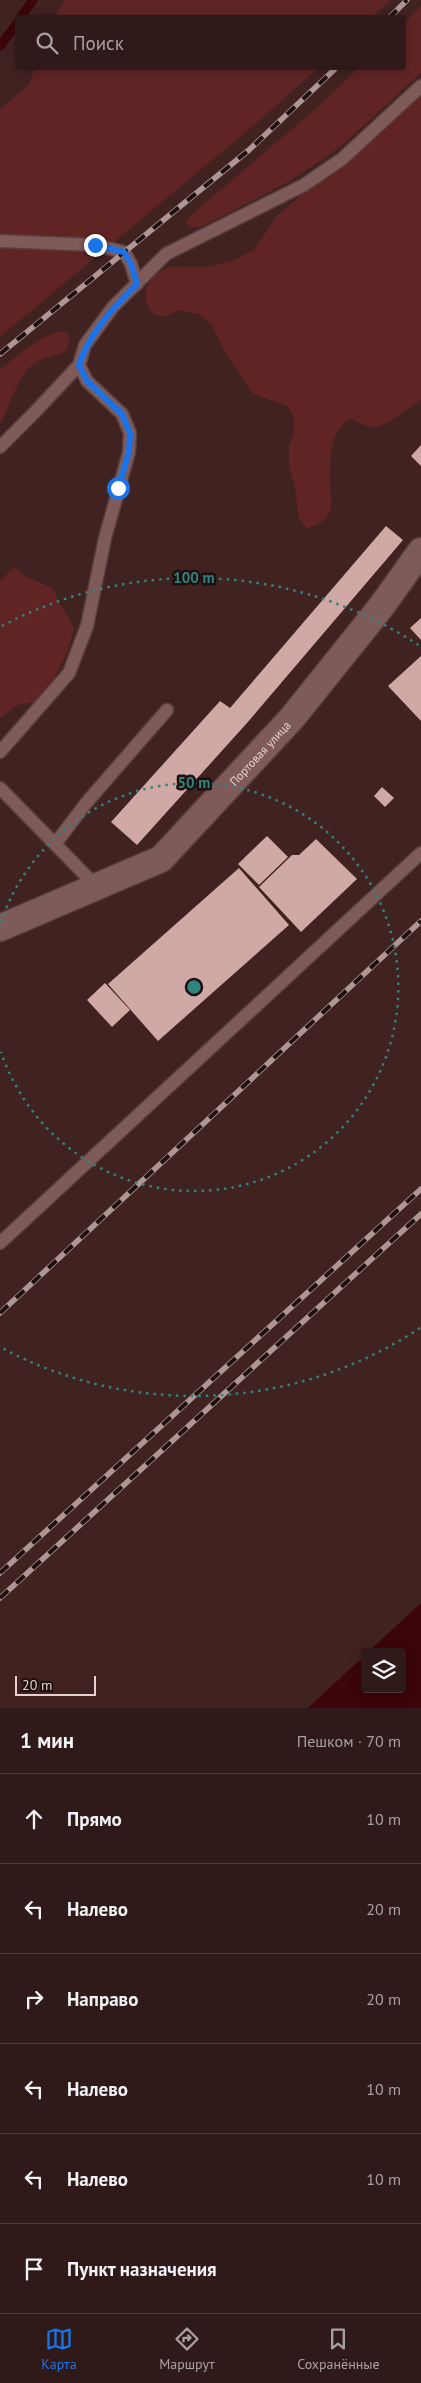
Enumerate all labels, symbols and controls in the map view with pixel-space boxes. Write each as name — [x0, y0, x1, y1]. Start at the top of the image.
search box — [15, 15, 406, 70]
icon: search — [33, 29, 61, 57]
text: Поиск — [73, 31, 124, 55]
route end — [84, 234, 107, 257]
route start — [107, 477, 130, 500]
text: 100 m — [173, 568, 215, 587]
street label: Портовая улица — [226, 717, 293, 788]
text: 50 m — [178, 773, 210, 792]
centre of rings — [185, 978, 203, 996]
map controls — [361, 1648, 406, 1693]
button: layers — [361, 1648, 406, 1693]
scale bar — [15, 1673, 96, 1696]
text: 20 m — [22, 1676, 52, 1694]
text: 1 мин — [20, 1727, 74, 1754]
text: Пешком · 70 m — [297, 1731, 401, 1751]
icon: ahead — [20, 1805, 48, 1833]
text: Прямо — [67, 1807, 122, 1831]
text: 10 m — [366, 1809, 401, 1829]
icon: left — [20, 1895, 48, 1923]
text: Налево — [67, 1897, 128, 1921]
text: 20 m — [366, 1899, 401, 1919]
icon: right — [20, 1985, 48, 2013]
text: Направо — [67, 1987, 138, 2011]
text: 20 m — [366, 1989, 401, 2009]
icon: left — [20, 2075, 48, 2103]
text: Налево — [67, 2077, 128, 2101]
text: 10 m — [366, 2079, 401, 2099]
icon: left — [20, 2165, 48, 2193]
text: Налево — [67, 2167, 128, 2191]
text: 10 m — [366, 2169, 401, 2189]
icon: arrive — [20, 2255, 48, 2283]
text: Пункт назначения — [67, 2257, 217, 2281]
tab: Карта — [41, 2325, 77, 2373]
tab: Маршрут — [159, 2325, 215, 2373]
tab: Сохранённые — [297, 2325, 380, 2373]

